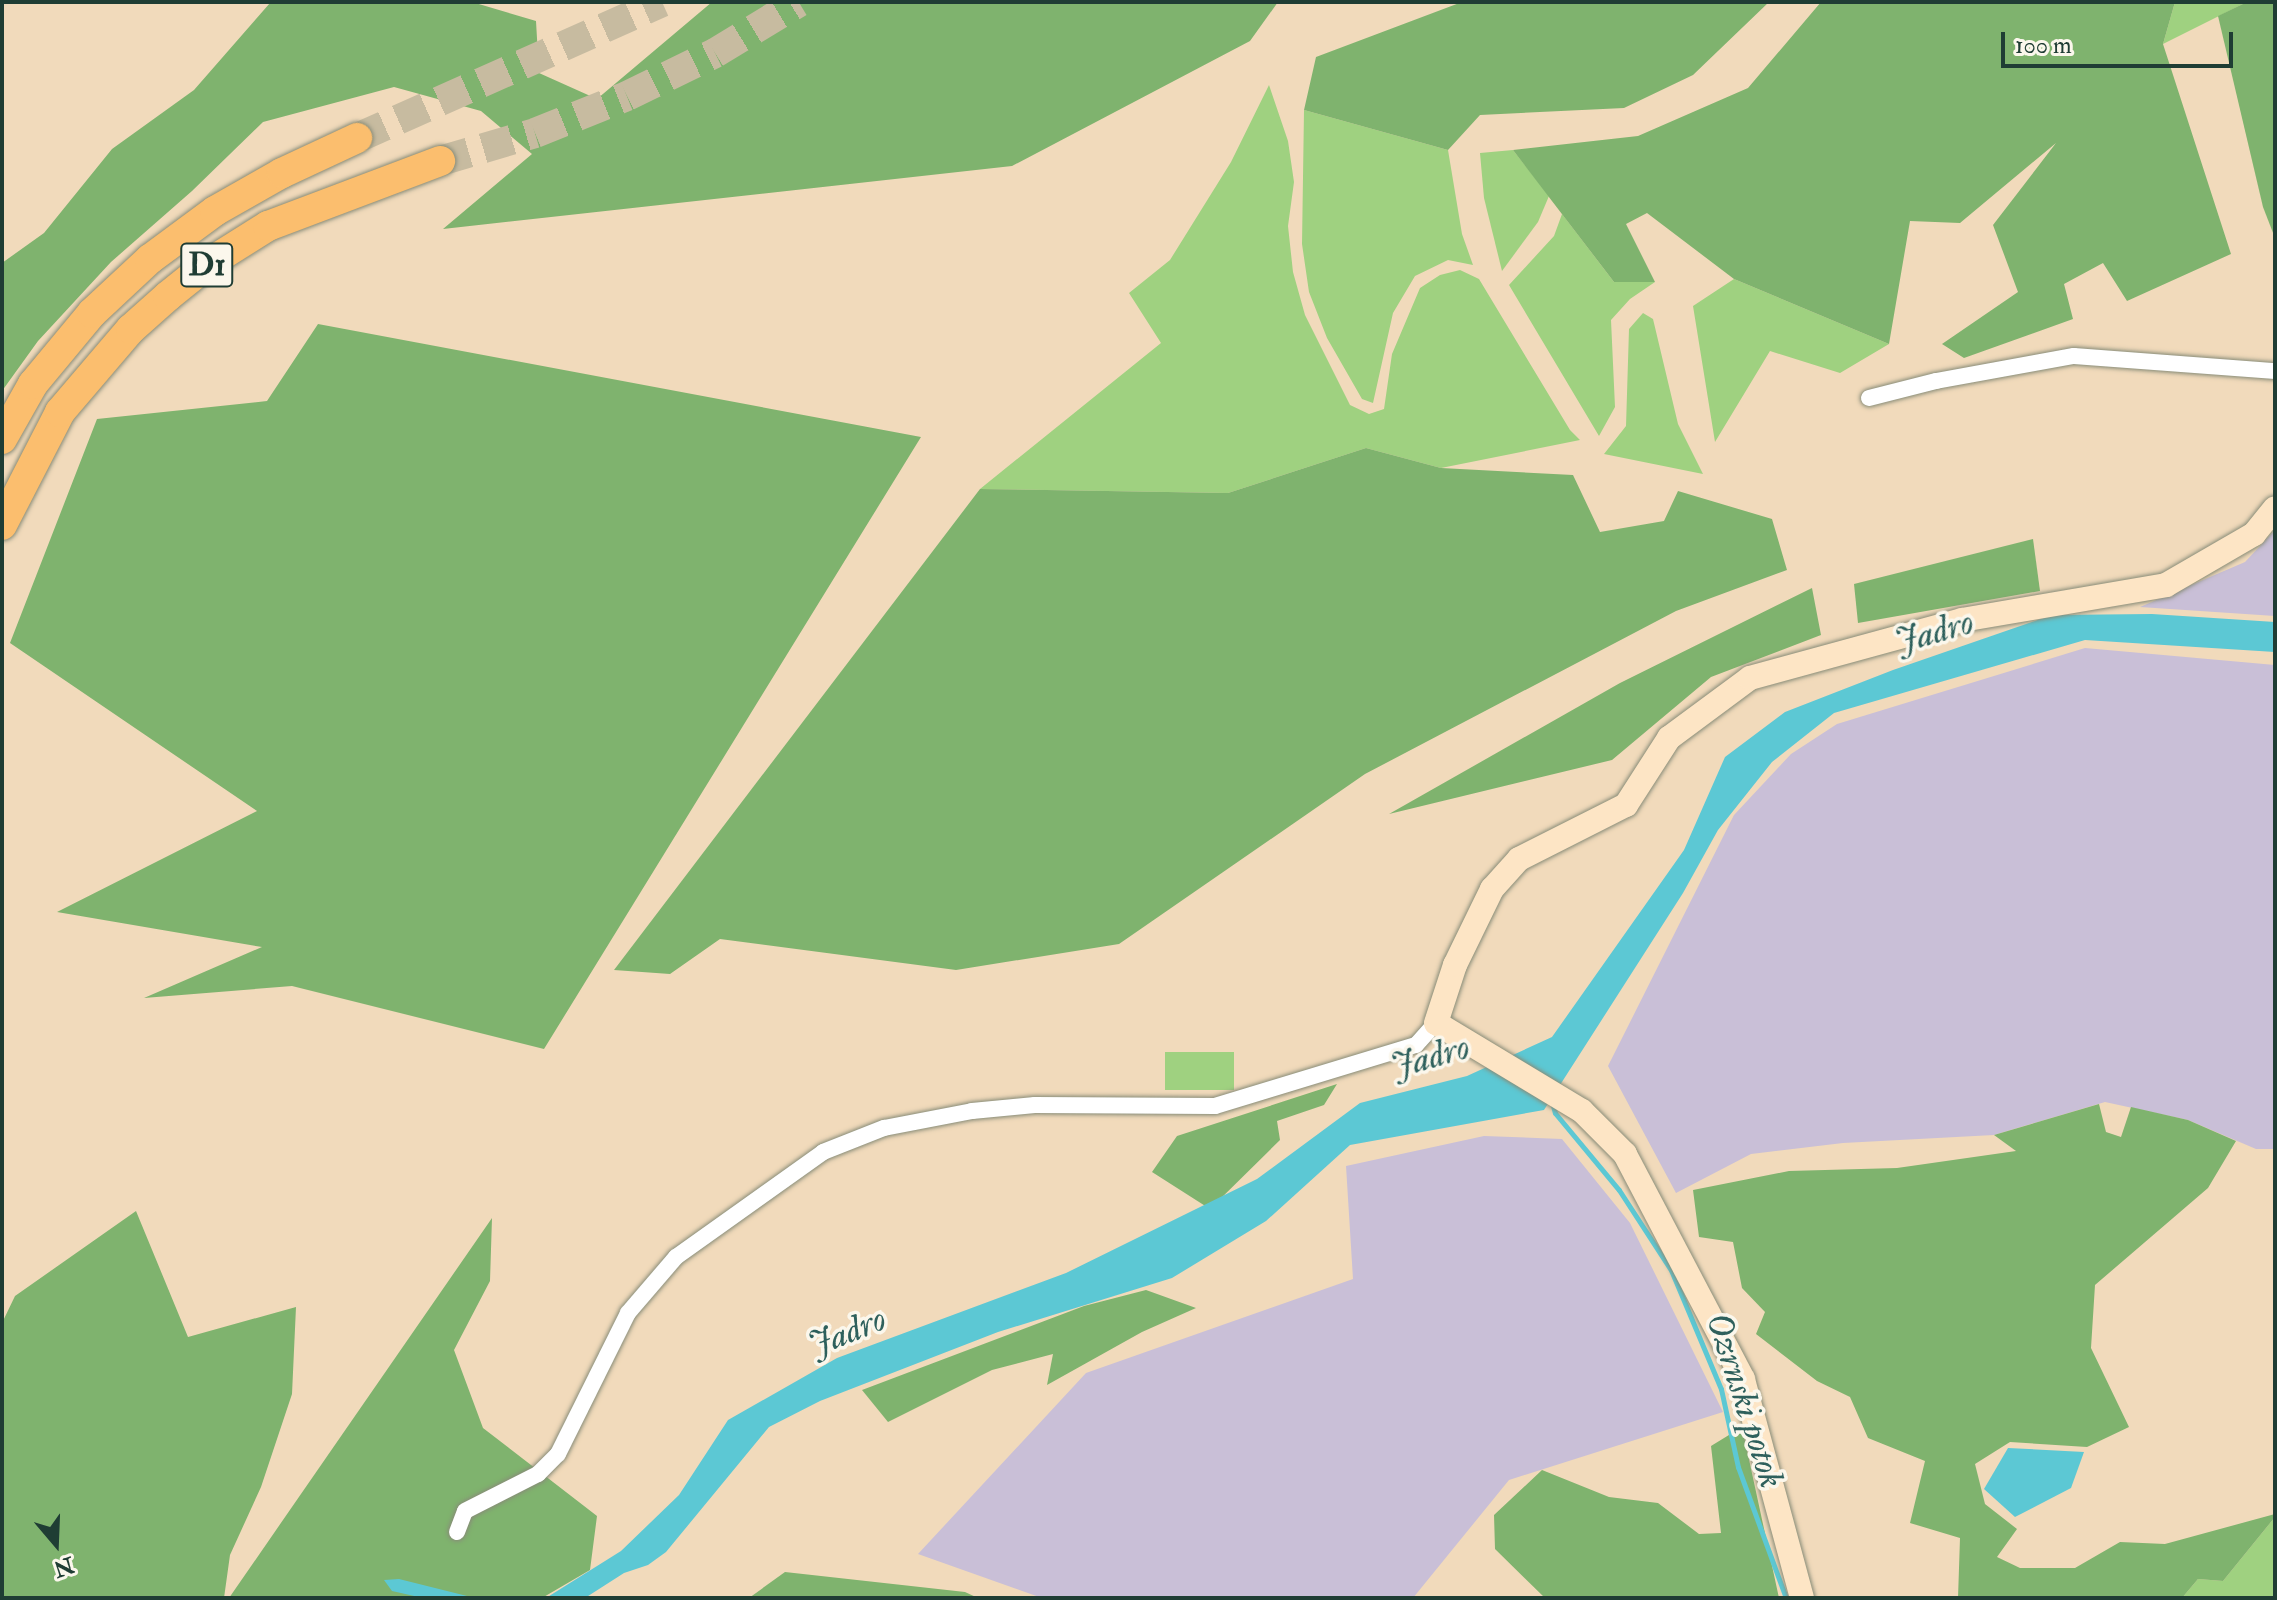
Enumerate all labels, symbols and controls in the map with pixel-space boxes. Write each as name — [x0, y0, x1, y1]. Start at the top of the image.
scale bar — [2005, 16, 2237, 66]
text: 100 m — [2015, 30, 2072, 61]
road number: D1 — [179, 237, 235, 293]
water label: Jadro — [1890, 600, 1978, 664]
water label: Jadro — [1386, 1025, 1474, 1089]
water label: Jadro — [802, 1297, 892, 1367]
water label: Ozrnski potok — [1696, 1307, 1794, 1493]
north arrow — [16, 1504, 96, 1584]
text: N — [50, 1550, 78, 1583]

